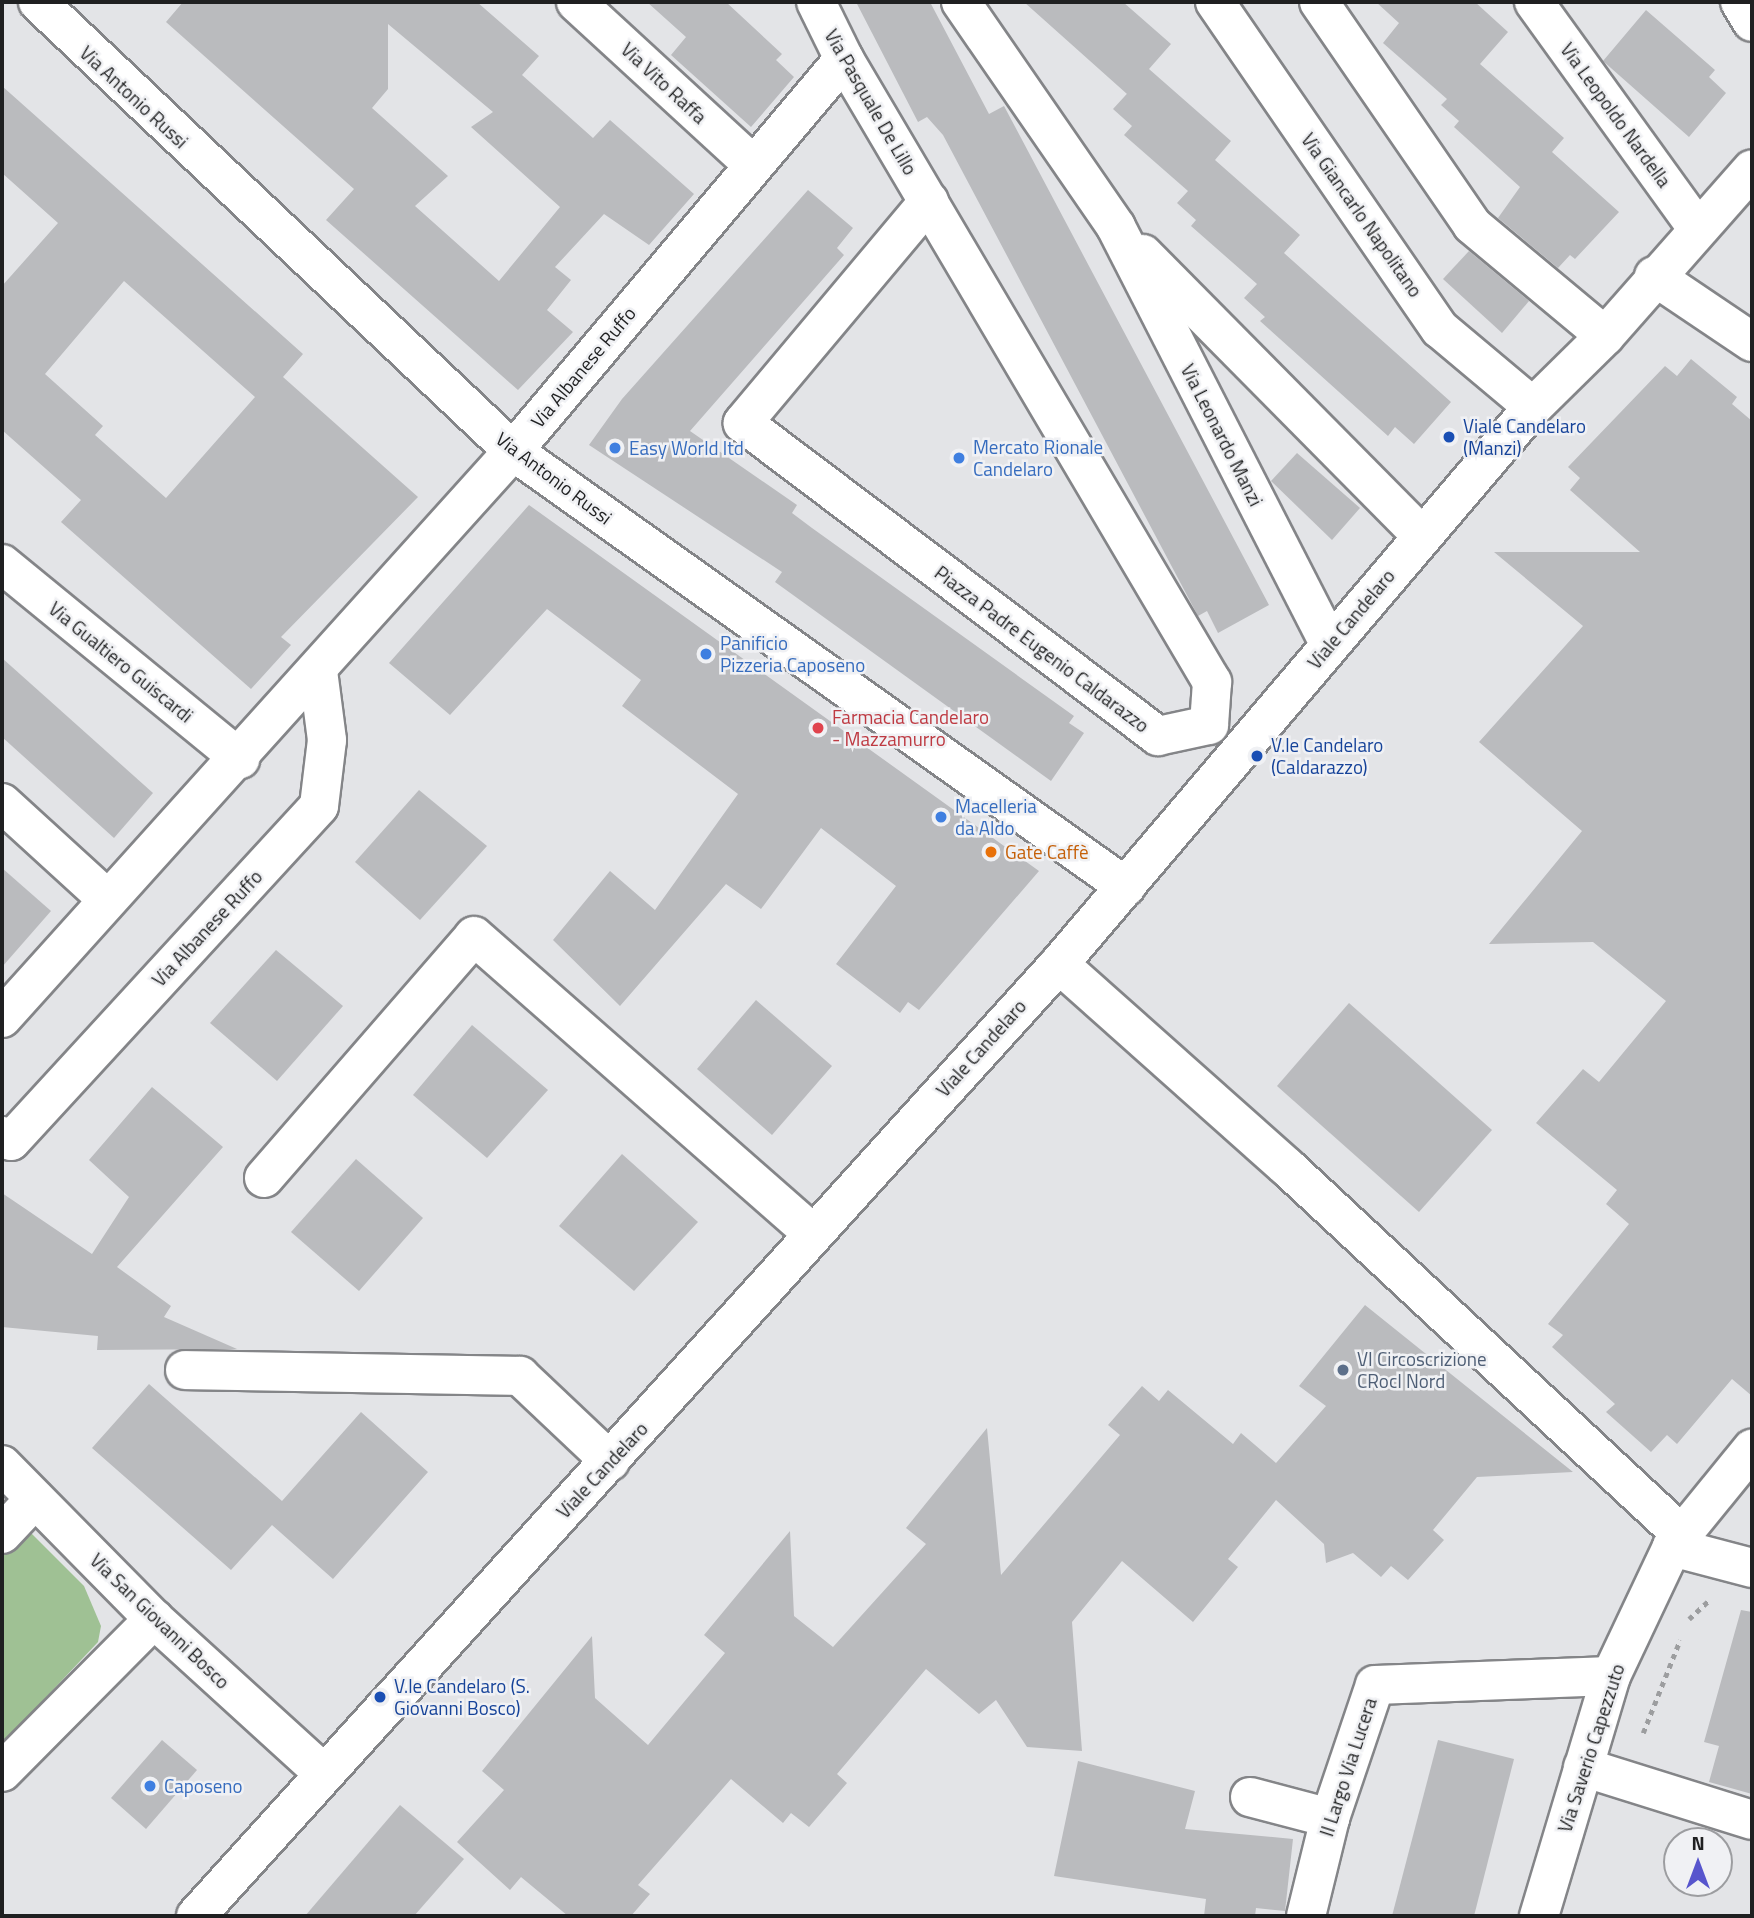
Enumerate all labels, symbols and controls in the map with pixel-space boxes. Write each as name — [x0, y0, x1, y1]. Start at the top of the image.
street label: Via Pasquale De Lillo — [820, 25, 922, 179]
street label: Via Vito Raffa — [617, 38, 711, 128]
street label: Via Leopoldo Nardella — [1556, 38, 1676, 192]
street label: Via Antonio Russi — [75, 41, 193, 153]
street label: Via Giancarlo Napolitano — [1297, 129, 1427, 301]
street label: Via Albanese Ruffo — [526, 302, 640, 432]
street label: Via Leonardo Manzi — [1176, 360, 1268, 510]
place label: Viale Candelaro (Manzi) — [1463, 415, 1586, 459]
street label: Via Antonio Russi — [492, 427, 616, 529]
marker: Viale Candelaro (Manzi) — [1441, 429, 1457, 445]
place label: Mercato Rionale Candelaro — [973, 436, 1103, 480]
place label: Easy World ltd — [629, 437, 744, 459]
marker: Easy World ltd — [607, 440, 623, 456]
marker: Mercato Rionale Candelaro — [951, 450, 967, 466]
street label: Piazza Padre Eugenio Caldarazzo — [930, 561, 1154, 737]
street label: Viale Candelaro — [1303, 565, 1399, 673]
street label: Via Gualtiero Guiscardi — [44, 597, 198, 727]
place label: Panificio Pizzeria Caposeno — [720, 632, 865, 676]
marker: Panificio Pizzeria Caposeno — [698, 646, 714, 662]
place label: Farmacia Candelaro - Mazzamurro — [832, 706, 989, 750]
marker: Farmacia Candelaro - Mazzamurro — [810, 720, 826, 736]
place label: V.le Candelaro (Caldarazzo) — [1271, 734, 1383, 778]
marker: V.le Candelaro (Caldarazzo) — [1249, 748, 1265, 764]
place label: Macelleria da Aldo — [955, 795, 1037, 839]
marker: Macelleria da Aldo — [933, 809, 949, 825]
place label: Gate Caffè — [1005, 841, 1089, 863]
marker: Gate Caffè — [983, 844, 999, 860]
street label: Via Albanese Ruffo — [147, 865, 267, 991]
street label: Viale Candelaro — [931, 995, 1031, 1101]
place label: VI Circoscrizione CRocI Nord — [1357, 1348, 1486, 1392]
marker: VI Circoscrizione CRocI Nord — [1335, 1362, 1351, 1378]
street label: Viale Candelaro — [552, 1417, 652, 1523]
street label: Via San Giovanni Bosco — [86, 1549, 234, 1693]
street label: Via Saverio Capezzuto — [1553, 1661, 1629, 1835]
place label: V.le Candelaro (S. Giovanni Bosco) — [394, 1675, 530, 1719]
marker: V.le Candelaro (S. Giovanni Bosco) — [372, 1689, 388, 1705]
street label: II Largo Via Lucera — [1315, 1695, 1381, 1839]
place label: Caposeno — [164, 1775, 243, 1797]
marker: Caposeno — [142, 1778, 158, 1794]
north arrow — [1663, 1827, 1733, 1897]
text: N — [1691, 1828, 1705, 1857]

